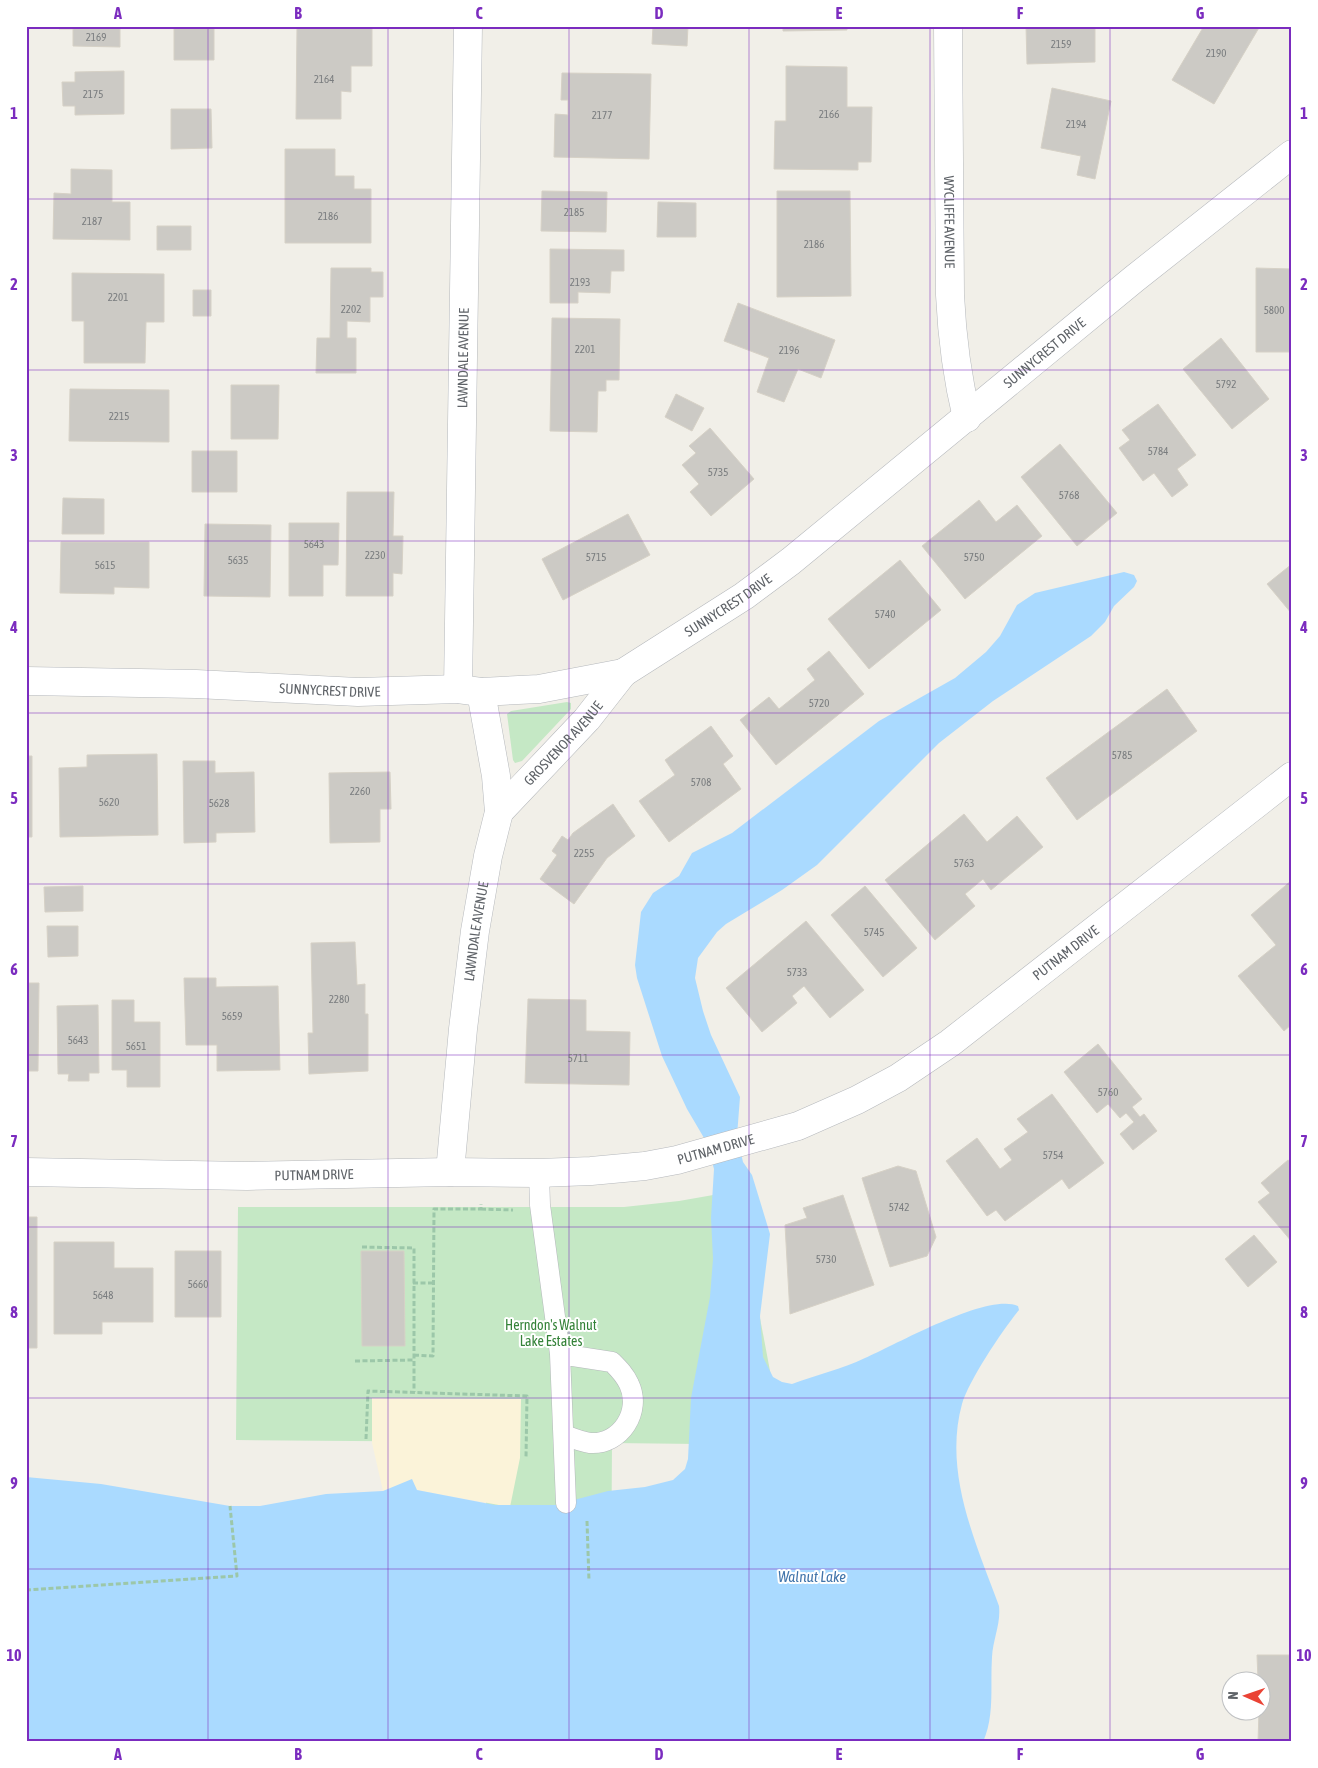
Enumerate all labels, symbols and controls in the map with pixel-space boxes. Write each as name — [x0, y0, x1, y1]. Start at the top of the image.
text: A — [113, 4, 122, 22]
text: B — [294, 4, 302, 22]
text: C — [475, 4, 483, 22]
text: D — [655, 4, 664, 22]
text: E — [836, 4, 843, 22]
text: F — [1017, 4, 1024, 22]
text: G — [1196, 4, 1205, 22]
house number: 2169 — [86, 31, 106, 43]
house number: 2159 — [1051, 38, 1071, 50]
house number: 2190 — [1206, 47, 1226, 59]
house number: 2164 — [314, 73, 334, 85]
house number: 2175 — [83, 88, 103, 100]
text: 1 — [10, 104, 18, 122]
text: 1 — [1300, 104, 1308, 122]
house number: 2166 — [819, 108, 839, 120]
house number: 2177 — [592, 109, 612, 121]
house number: 2194 — [1066, 118, 1086, 130]
street label: WYCLIFFE AVENUE — [941, 176, 958, 268]
house number: 2185 — [564, 206, 584, 218]
house number: 2186 — [318, 210, 338, 222]
house number: 2187 — [82, 215, 102, 227]
house number: 2186 — [804, 238, 824, 250]
text: 2 — [10, 275, 18, 293]
text: 2 — [1300, 275, 1308, 293]
house number: 2193 — [570, 276, 590, 288]
house number: 2201 — [108, 291, 128, 303]
house number: 2202 — [341, 303, 361, 315]
house number: 5800 — [1264, 304, 1284, 316]
street label: LAWNDALE AVENUE — [454, 308, 472, 408]
street label: SUNNYCREST DRIVE — [1000, 314, 1088, 391]
house number: 2201 — [575, 343, 595, 355]
house number: 2196 — [779, 344, 799, 356]
house number: 5792 — [1216, 378, 1236, 390]
house number: 2215 — [109, 410, 129, 422]
house number: 5784 — [1148, 445, 1168, 457]
text: 3 — [10, 446, 18, 464]
text: 3 — [1300, 446, 1308, 464]
house number: 5735 — [708, 466, 728, 478]
house number: 5768 — [1059, 489, 1079, 501]
house number: 5643 — [304, 538, 324, 550]
house number: 2230 — [365, 549, 385, 561]
house number: 5715 — [586, 551, 606, 563]
house number: 5750 — [964, 551, 984, 563]
house number: 5635 — [228, 554, 248, 566]
house number: 5615 — [95, 559, 115, 571]
street label: SUNNYCREST DRIVE — [682, 570, 774, 640]
house number: 5740 — [875, 608, 895, 620]
text: 4 — [9, 618, 18, 636]
text: 4 — [1299, 618, 1308, 636]
street label: SUNNYCREST DRIVE — [279, 680, 381, 700]
house number: 5720 — [809, 697, 829, 709]
street label: GROSVENOR AVENUE — [520, 698, 606, 789]
house number: 5785 — [1112, 749, 1132, 761]
house number: 5708 — [691, 776, 711, 788]
house number: 2260 — [350, 785, 370, 797]
text: 5 — [10, 789, 18, 807]
text: 5 — [1300, 789, 1308, 807]
house number: 5620 — [99, 796, 119, 808]
house number: 5628 — [209, 797, 229, 809]
house number: 2255 — [574, 847, 594, 859]
house number: 5763 — [954, 857, 974, 869]
street label: LAWNDALE AVENUE — [461, 880, 491, 982]
street label: PUTNAM DRIVE — [1030, 922, 1102, 983]
house number: 5745 — [864, 926, 884, 938]
text: 6 — [10, 960, 18, 978]
text: 6 — [1300, 960, 1308, 978]
house number: 5733 — [787, 966, 807, 978]
house number: 2280 — [329, 993, 349, 1005]
house number: 5659 — [222, 1010, 242, 1022]
house number: 5643 — [68, 1034, 88, 1046]
house number: 5651 — [126, 1040, 146, 1052]
house number: 5711 — [568, 1052, 588, 1064]
house number: 5760 — [1098, 1086, 1118, 1098]
street label: PUTNAM DRIVE — [675, 1131, 756, 1168]
text: 7 — [10, 1132, 18, 1150]
text: 7 — [1300, 1132, 1308, 1150]
house number: 5754 — [1043, 1149, 1063, 1161]
street label: PUTNAM DRIVE — [274, 1166, 354, 1183]
house number: 5742 — [889, 1201, 909, 1213]
house number: 5730 — [816, 1253, 836, 1265]
house number: 5660 — [188, 1278, 208, 1290]
house number: 5648 — [93, 1289, 113, 1301]
text: 8 — [10, 1303, 18, 1321]
text: 8 — [1300, 1303, 1308, 1321]
park label: Herndon's Walnut Lake Estates — [505, 1317, 597, 1349]
text: 9 — [10, 1474, 18, 1492]
text: 9 — [1300, 1474, 1308, 1492]
water label: Walnut Lake — [778, 1568, 846, 1585]
text: 10 — [6, 1646, 22, 1664]
text: 10 — [1296, 1646, 1312, 1664]
north arrow — [1220, 1670, 1270, 1720]
text: N — [1225, 1691, 1241, 1700]
text: A — [113, 1745, 122, 1763]
text: B — [294, 1745, 302, 1763]
text: C — [475, 1745, 483, 1763]
text: D — [655, 1745, 664, 1763]
text: E — [836, 1745, 843, 1763]
text: F — [1017, 1745, 1024, 1763]
text: G — [1196, 1745, 1205, 1763]

